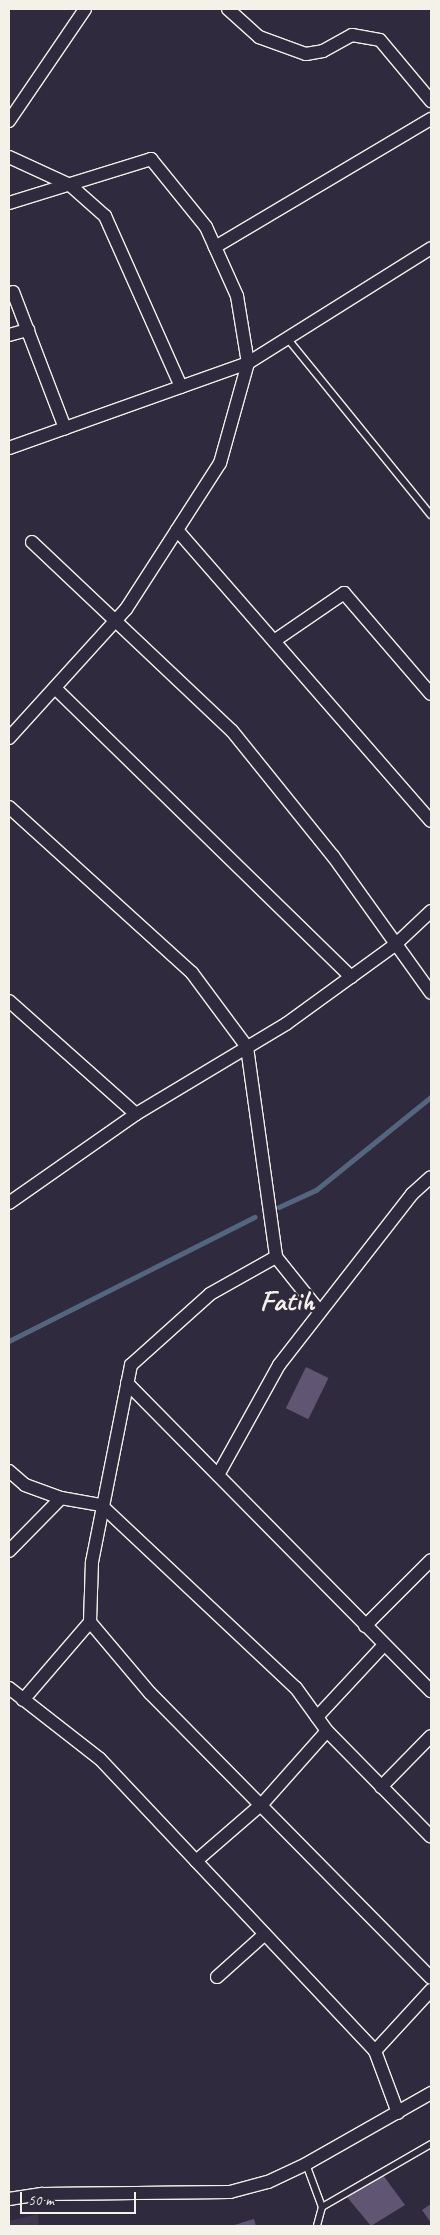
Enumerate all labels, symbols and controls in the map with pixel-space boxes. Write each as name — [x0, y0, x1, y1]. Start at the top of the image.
district label: Fatih — [260, 1284, 314, 1318]
scale bar — [22, 2182, 139, 2214]
text: 50 m — [28, 2191, 54, 2210]

